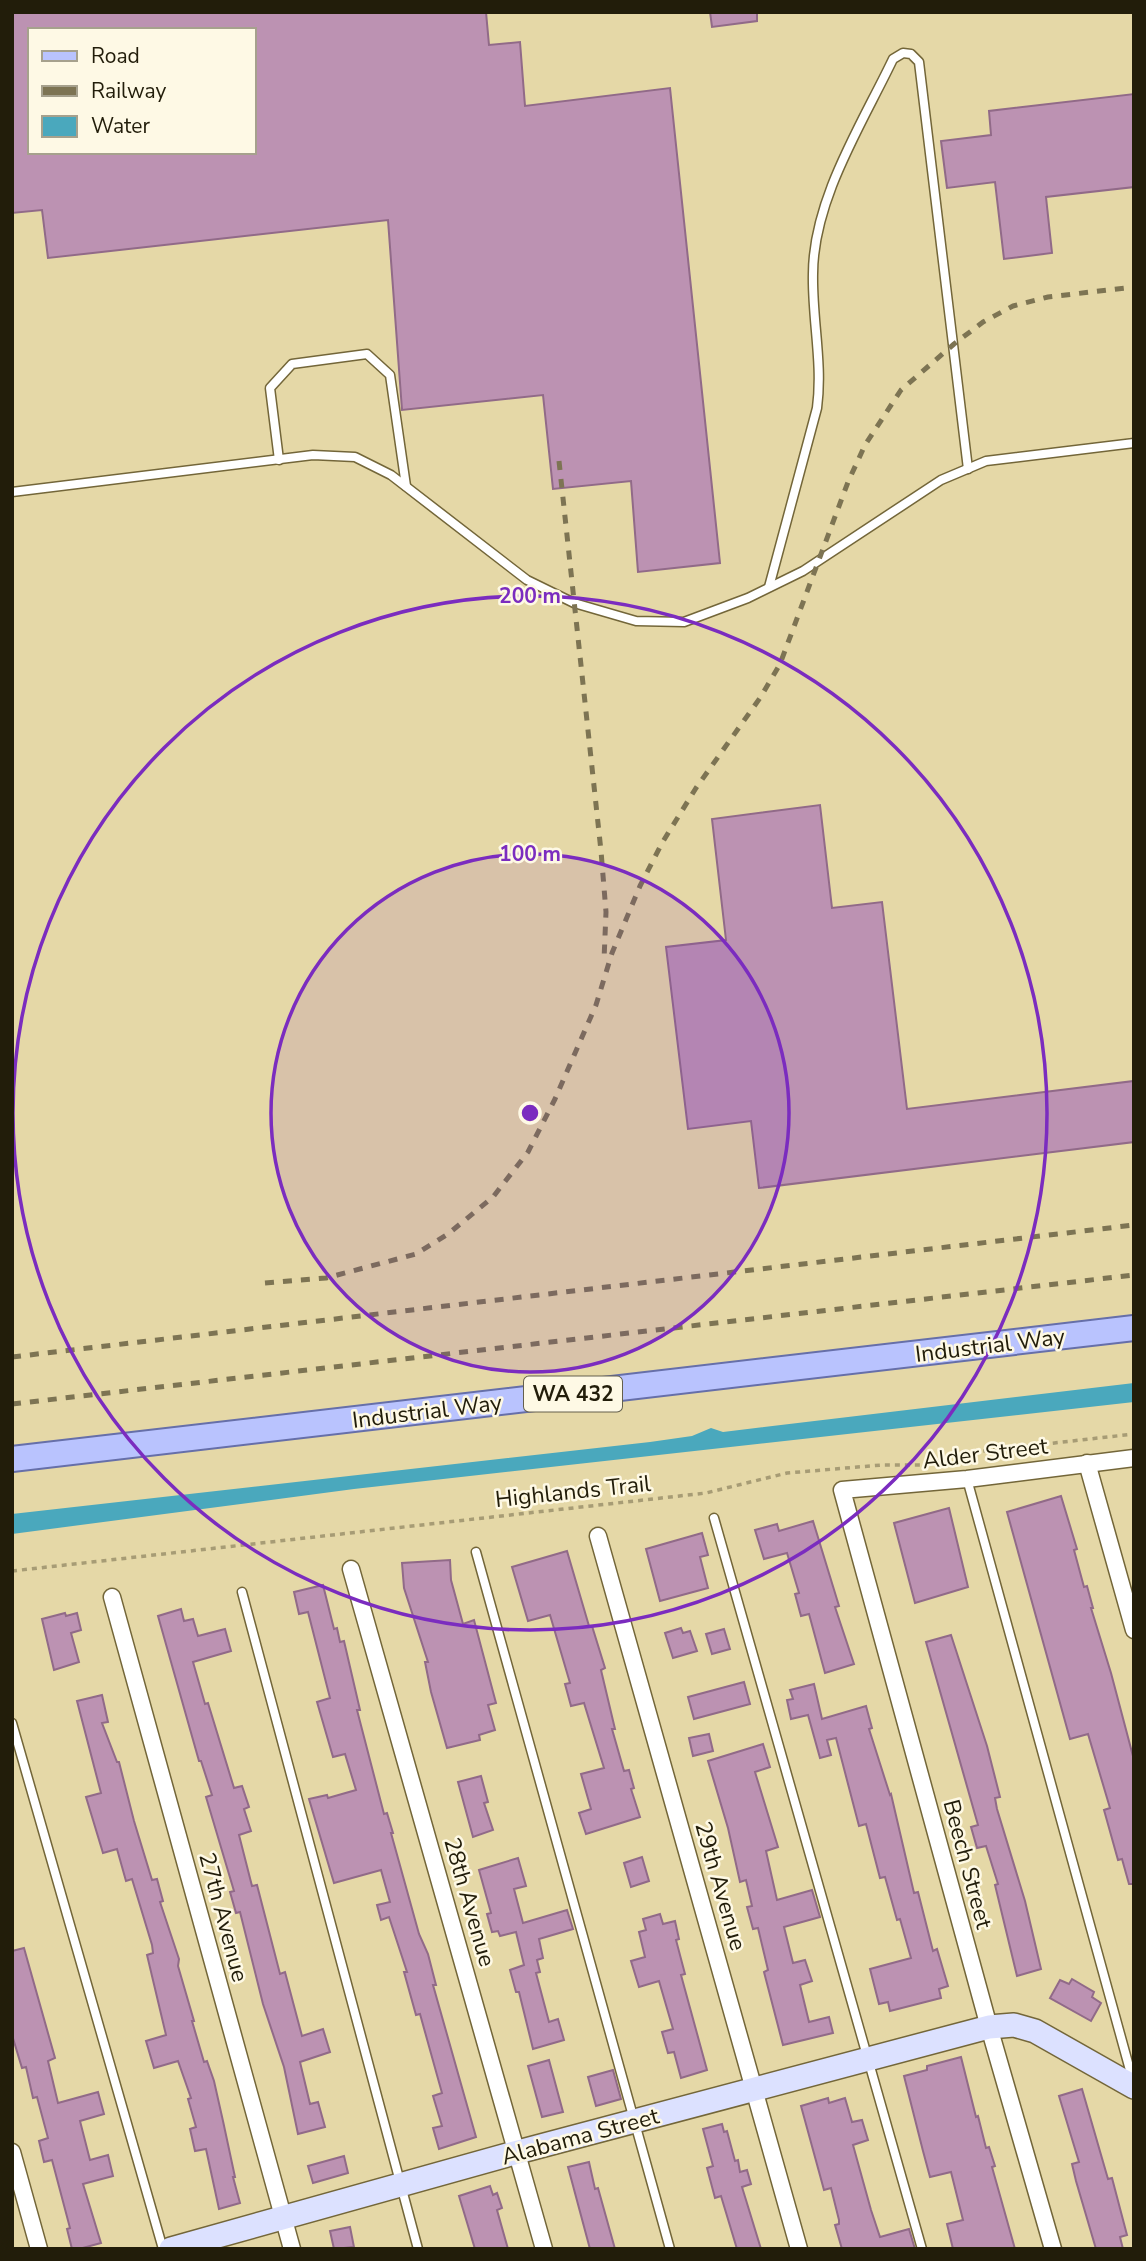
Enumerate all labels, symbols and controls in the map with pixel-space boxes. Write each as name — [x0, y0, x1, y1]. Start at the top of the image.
legend — [28, 28, 256, 154]
text: Road — [91, 42, 140, 70]
text: Railway — [91, 77, 166, 105]
text: Water — [91, 112, 150, 140]
text: 200 m — [499, 582, 561, 610]
text: 100 m — [499, 840, 561, 868]
centre of rings — [518, 1101, 542, 1125]
street label: Industrial Way — [913, 1321, 1067, 1370]
road number: WA 432 — [524, 1376, 622, 1412]
street label: Industrial Way — [350, 1387, 504, 1436]
street label: Alder Street — [921, 1430, 1050, 1477]
street label: Highlands Trail — [494, 1468, 653, 1515]
street label: Beech Street — [935, 1796, 1000, 1933]
street label: 29th Avenue — [687, 1818, 754, 1954]
street label: 28th Avenue — [436, 1834, 503, 1970]
street label: 27th Avenue — [191, 1849, 256, 1985]
street label: Alabama Street — [498, 2100, 663, 2172]

